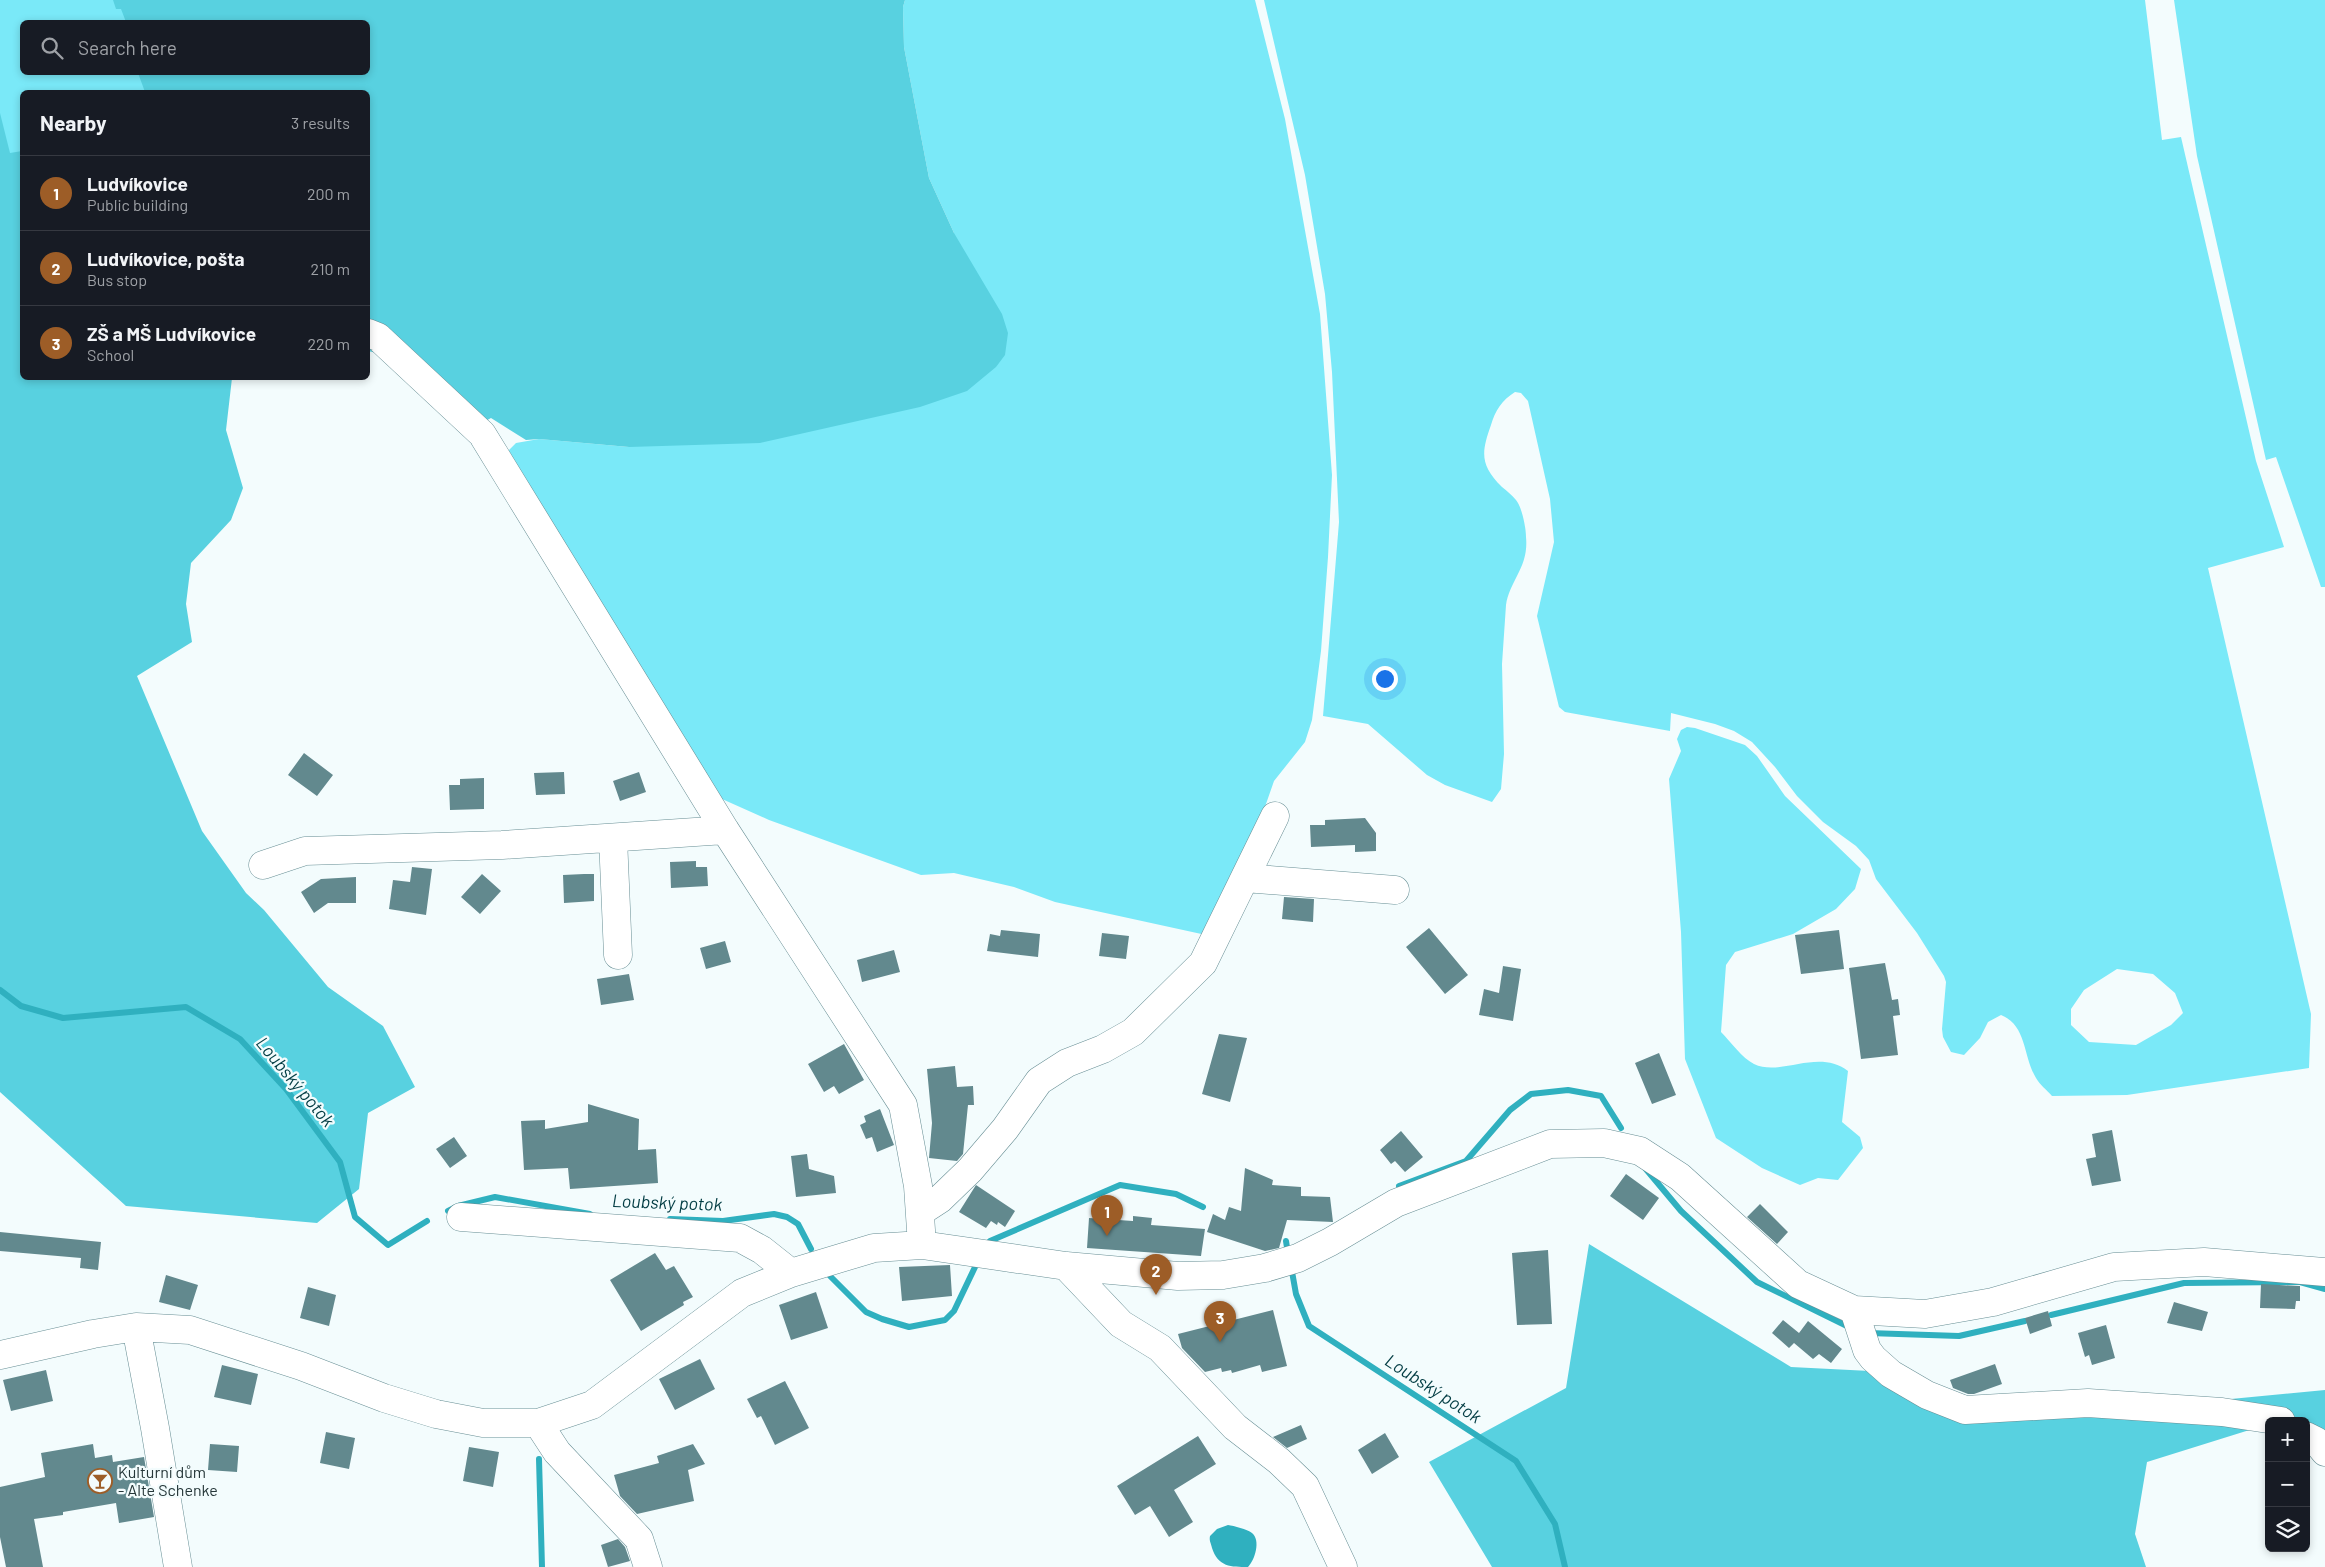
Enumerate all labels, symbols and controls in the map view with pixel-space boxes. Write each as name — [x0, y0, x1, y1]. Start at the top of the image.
search box — [20, 20, 370, 75]
icon: search — [38, 34, 66, 62]
text: Search here — [78, 36, 177, 59]
text: Nearby — [40, 110, 106, 135]
text: 3 results — [291, 113, 350, 132]
text: Ludvíkovice — [87, 172, 188, 195]
text: 1 — [53, 184, 59, 203]
text: 200 m — [307, 184, 350, 203]
text: Public building — [87, 195, 188, 214]
text: Ludvíkovice, pošta — [87, 247, 244, 270]
text: 2 — [52, 259, 60, 278]
text: 210 m — [311, 259, 350, 278]
text: Bus stop — [87, 270, 147, 289]
text: ZŠ a MŠ Ludvíkovice — [87, 322, 256, 345]
text: 3 — [52, 334, 60, 353]
text: 220 m — [307, 334, 350, 353]
text: School — [87, 345, 134, 364]
your location — [1372, 666, 1398, 692]
water label: Loubský potok — [252, 1032, 340, 1131]
water label: Loubský potok — [612, 1189, 723, 1215]
pin: 1 — [1091, 1195, 1123, 1236]
pin: 2 — [1140, 1254, 1172, 1295]
pin: 3 — [1204, 1301, 1236, 1342]
water label: Loubský potok — [1381, 1349, 1486, 1428]
map controls — [2265, 1417, 2310, 1552]
button: + — [2265, 1417, 2310, 1462]
place label: Kulturní dům - Alte Schenke — [118, 1462, 218, 1499]
button: − — [2265, 1462, 2310, 1507]
bar icon: Kulturní dům - Alte Schenke — [87, 1468, 113, 1494]
button: layers — [2265, 1507, 2310, 1552]

